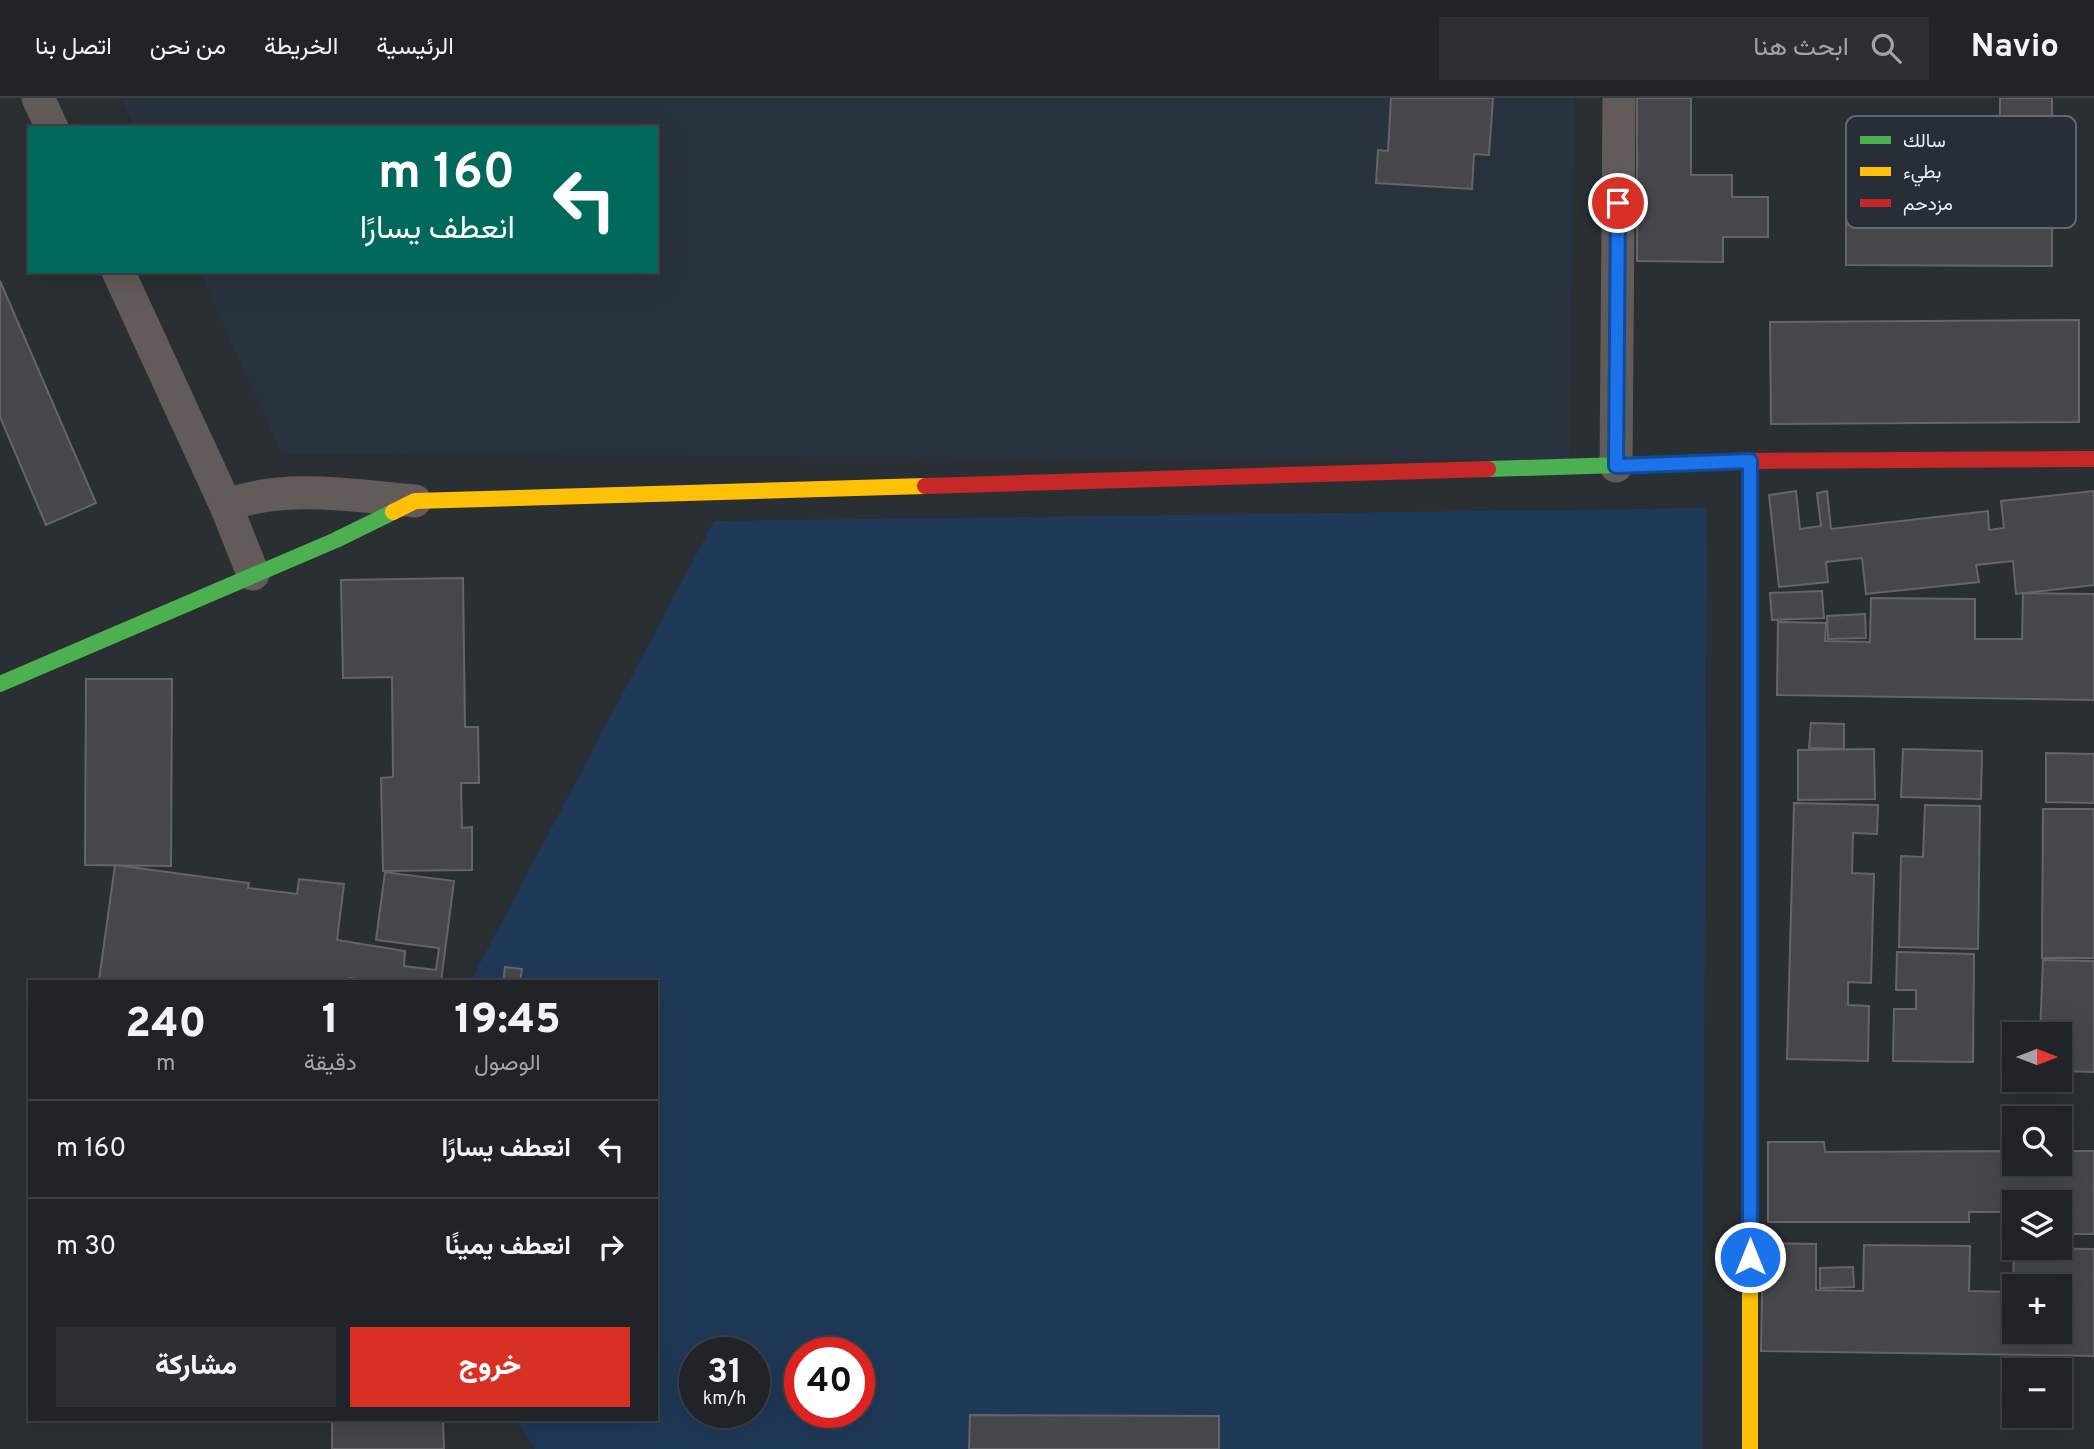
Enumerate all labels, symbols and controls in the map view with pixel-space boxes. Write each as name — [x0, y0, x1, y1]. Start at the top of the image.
search box — [1439, 17, 1929, 80]
text: Navio — [1971, 27, 2059, 69]
icon: search — [1867, 29, 1905, 67]
text: ابحث هنا — [1753, 32, 1849, 65]
text: اتصل بنا — [35, 33, 112, 63]
text: من نحن — [150, 33, 226, 63]
text: الخريطة — [264, 33, 338, 63]
text: الرئيسية — [376, 33, 454, 63]
legend — [1846, 116, 2076, 228]
text: سالك — [1903, 130, 1946, 154]
text: 160 m — [378, 144, 515, 206]
icon: left — [539, 154, 630, 245]
text: بطيء — [1903, 161, 1941, 187]
pin — [1588, 173, 1648, 233]
icon: arrive — [1599, 184, 1637, 222]
text: مزدحم — [1903, 193, 1953, 217]
text: انعطف يسارًا — [360, 210, 515, 250]
text: 1 — [322, 995, 339, 1048]
text: 19:45 — [454, 995, 561, 1048]
text: 240 — [125, 999, 206, 1052]
north arrow — [2002, 1022, 2072, 1092]
map controls — [2002, 1022, 2072, 1428]
text: m — [156, 1050, 176, 1079]
text: دقيقة — [304, 1050, 357, 1079]
text: الوصول — [474, 1050, 541, 1079]
button: search — [2002, 1106, 2072, 1176]
icon: left — [592, 1130, 630, 1168]
text: 160 m — [56, 1133, 126, 1166]
text: انعطف يسارًا — [441, 1133, 571, 1166]
button: layers — [2002, 1190, 2072, 1260]
position arrow — [1713, 1220, 1787, 1294]
icon: right — [592, 1228, 630, 1266]
text: 30 m — [56, 1231, 116, 1264]
text: انعطف يمينًا — [445, 1231, 571, 1264]
button: + — [2002, 1274, 2072, 1344]
button: مشاركة — [56, 1327, 336, 1407]
button: خروج — [350, 1327, 630, 1407]
speed limit sign: 40 — [784, 1337, 875, 1428]
text: 31 — [707, 1351, 742, 1395]
button: − — [2002, 1358, 2072, 1428]
text: km/h — [703, 1388, 746, 1411]

